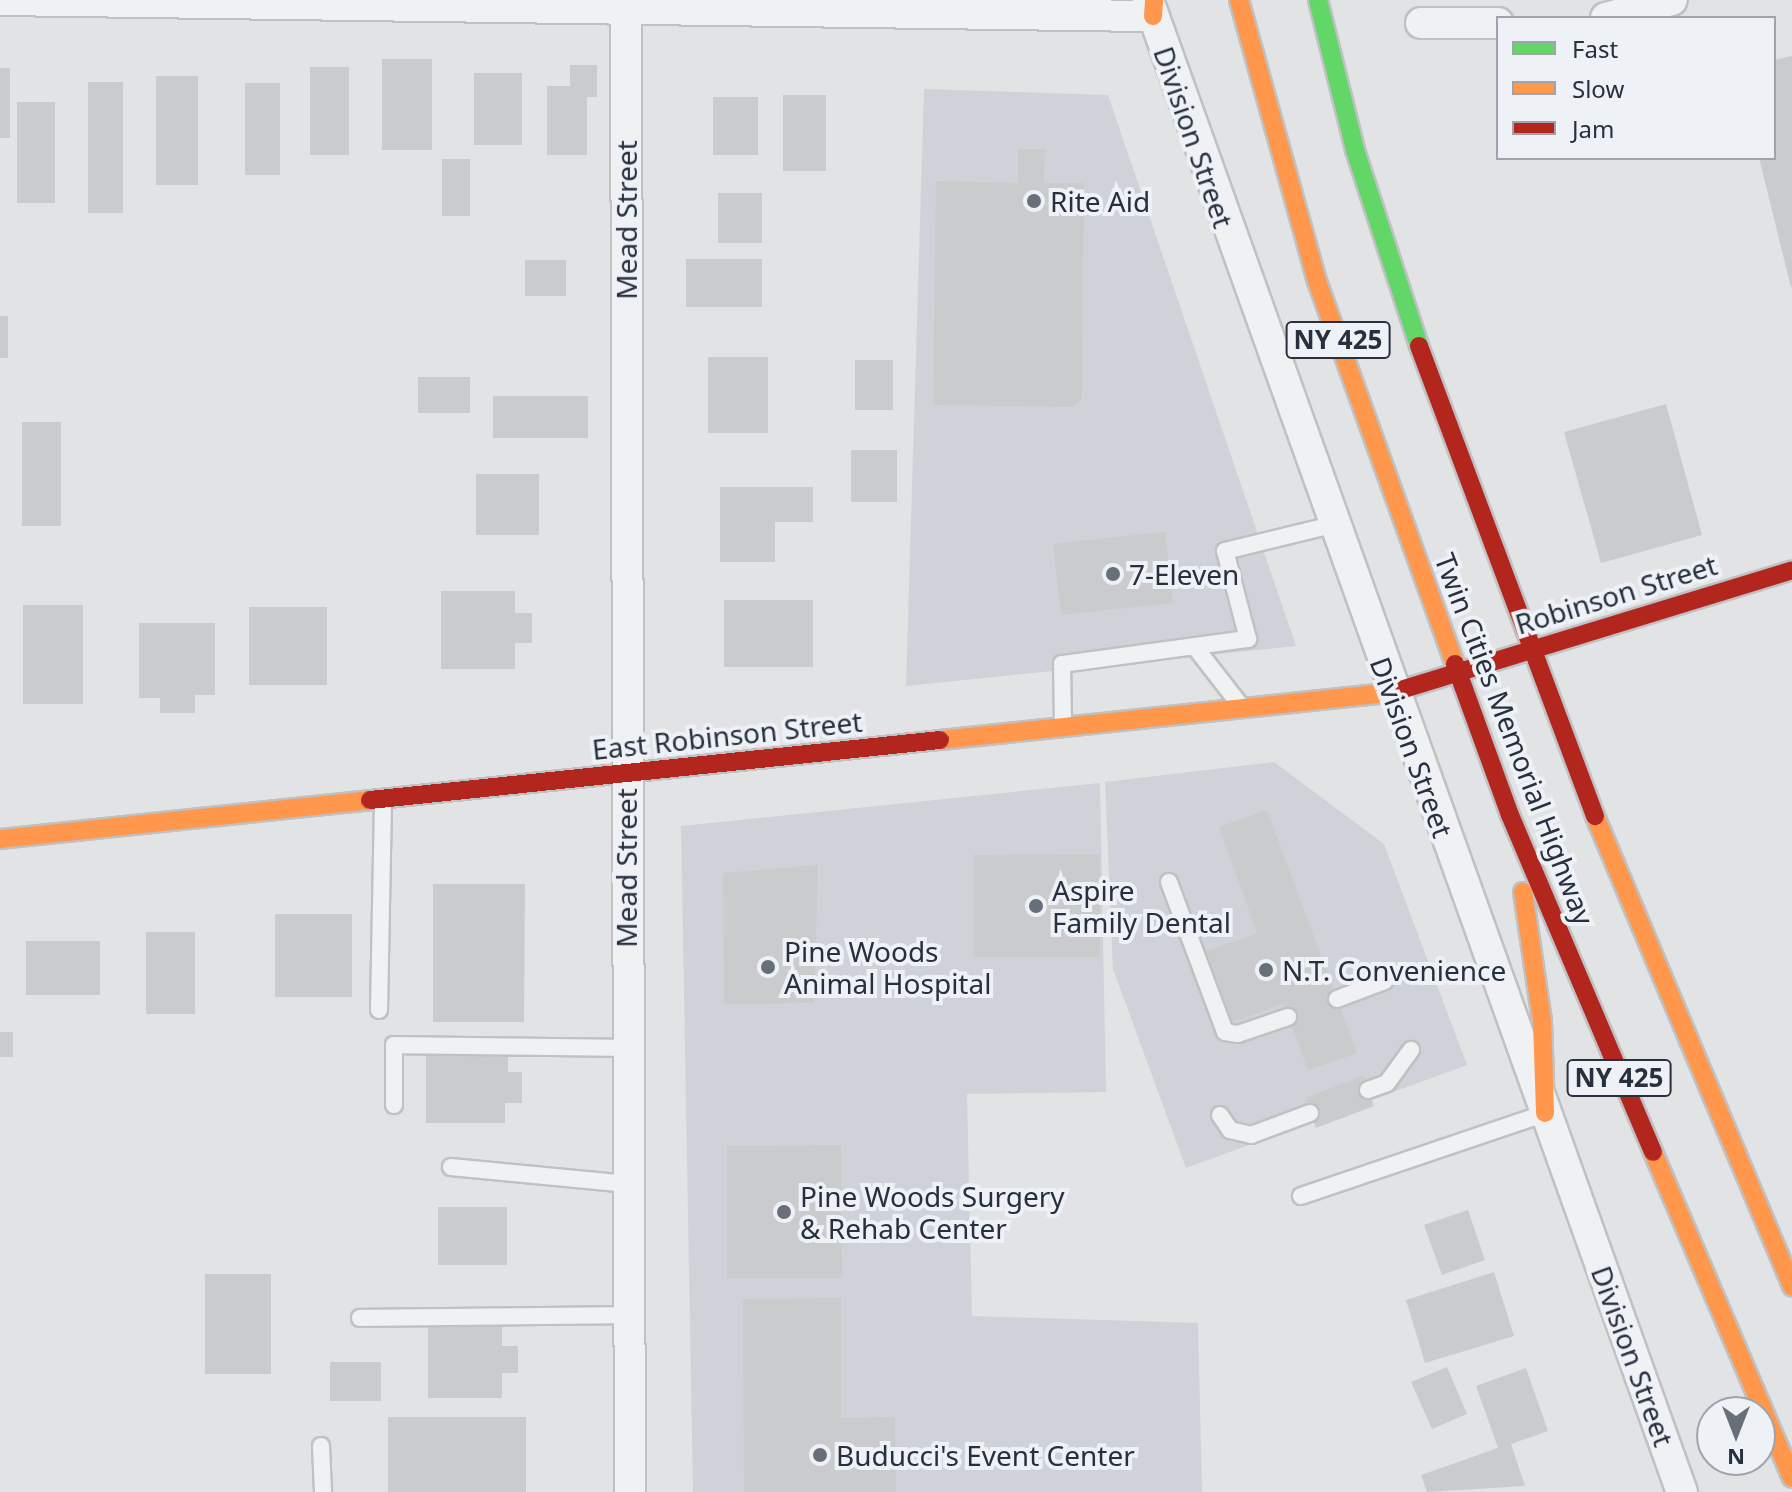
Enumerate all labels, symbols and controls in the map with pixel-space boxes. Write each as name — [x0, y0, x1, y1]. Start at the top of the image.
legend — [1496, 16, 1776, 160]
text: Fast — [1572, 32, 1618, 65]
street label: Division Street — [1147, 42, 1241, 232]
text: Slow — [1572, 72, 1624, 105]
text: Jam — [1572, 112, 1614, 145]
street label: Mead Street — [609, 140, 643, 300]
place label: Rite Aid — [1050, 184, 1150, 218]
marker: Rite Aid — [1025, 192, 1043, 210]
road number: NY 425 — [1284, 318, 1392, 362]
street label: Robinson Street — [1511, 547, 1721, 641]
street label: Twin Cities Memorial Highway — [1428, 548, 1602, 930]
place label: 7-Eleven — [1129, 557, 1239, 591]
marker: 7-Eleven — [1104, 565, 1122, 583]
street label: Division Street — [1364, 652, 1460, 842]
street label: East Robinson Street — [590, 704, 864, 766]
street label: Mead Street — [609, 788, 643, 948]
place label: Aspire Family Dental — [1052, 873, 1231, 939]
marker: Aspire Family Dental — [1027, 897, 1045, 915]
place label: Pine Woods Animal Hospital — [784, 934, 991, 1000]
place label: N.T. Convenience — [1282, 953, 1506, 987]
marker: Pine Woods Animal Hospital — [759, 958, 777, 976]
marker: N.T. Convenience — [1257, 961, 1275, 979]
road number: NY 425 — [1565, 1056, 1673, 1100]
place label: Pine Woods Surgery & Rehab Center — [800, 1179, 1065, 1245]
marker: Pine Woods Surgery & Rehab Center — [775, 1203, 793, 1221]
street label: Division Street — [1585, 1261, 1681, 1451]
north arrow — [1696, 1396, 1776, 1476]
place label: Buducci's Event Center — [836, 1438, 1135, 1472]
text: N — [1727, 1443, 1745, 1473]
marker: Buducci's Event Center — [811, 1446, 829, 1464]

